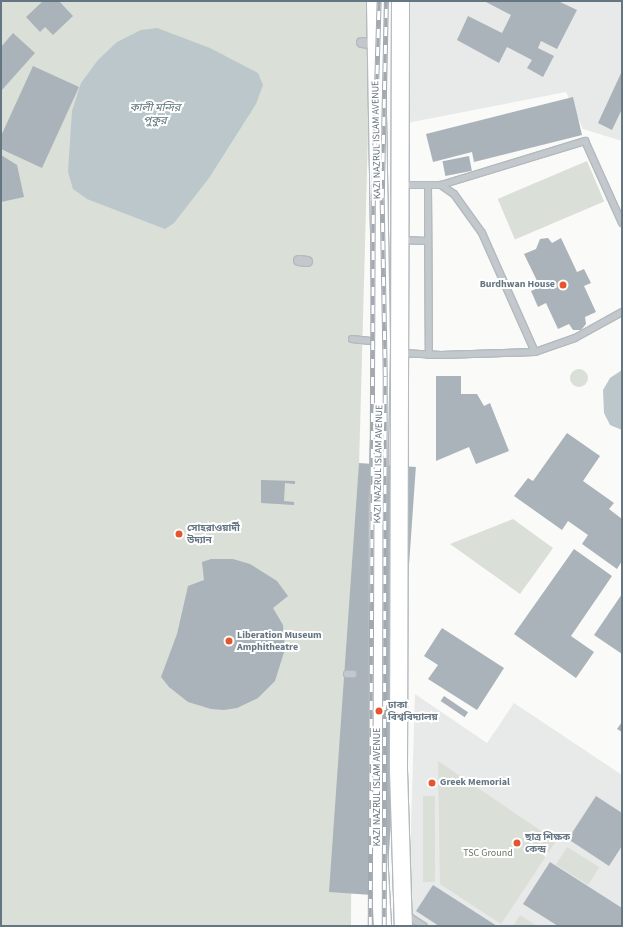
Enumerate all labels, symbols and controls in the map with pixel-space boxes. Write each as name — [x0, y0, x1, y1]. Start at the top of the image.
street label: KAZI NAZRUL ISLAM AVENUE — [370, 81, 384, 199]
water label: কালী মন্দির পুকুর — [130, 102, 180, 128]
place label: Burdhwan House — [480, 279, 555, 291]
marker: Burdhwan House — [558, 280, 568, 290]
street label: KAZI NAZRUL ISLAM AVENUE — [372, 405, 386, 523]
place label: সোহরাওয়ার্দী উদ্যান — [187, 522, 240, 546]
marker: সোহরাওয়ার্দী উদ্যান — [174, 529, 184, 539]
place label: Liberation Museum Amphitheatre — [237, 629, 322, 652]
marker: Liberation Museum Amphitheatre — [224, 636, 234, 646]
place label: ঢাকা বিশ্ববিদ্যালয় — [388, 699, 438, 722]
marker: ঢাকা বিশ্ববিদ্যালয় — [373, 705, 385, 717]
street label: KAZI NAZRUL ISLAM AVENUE — [372, 728, 384, 846]
place label: Greek Memorial — [440, 777, 510, 789]
marker: Greek Memorial — [427, 778, 437, 788]
place label: ছাত্র শিক্ষক কেন্দ্র — [525, 831, 570, 854]
marker: ছাত্র শিক্ষক কেন্দ্র — [512, 838, 522, 848]
park label: TSC Ground — [463, 848, 513, 860]

